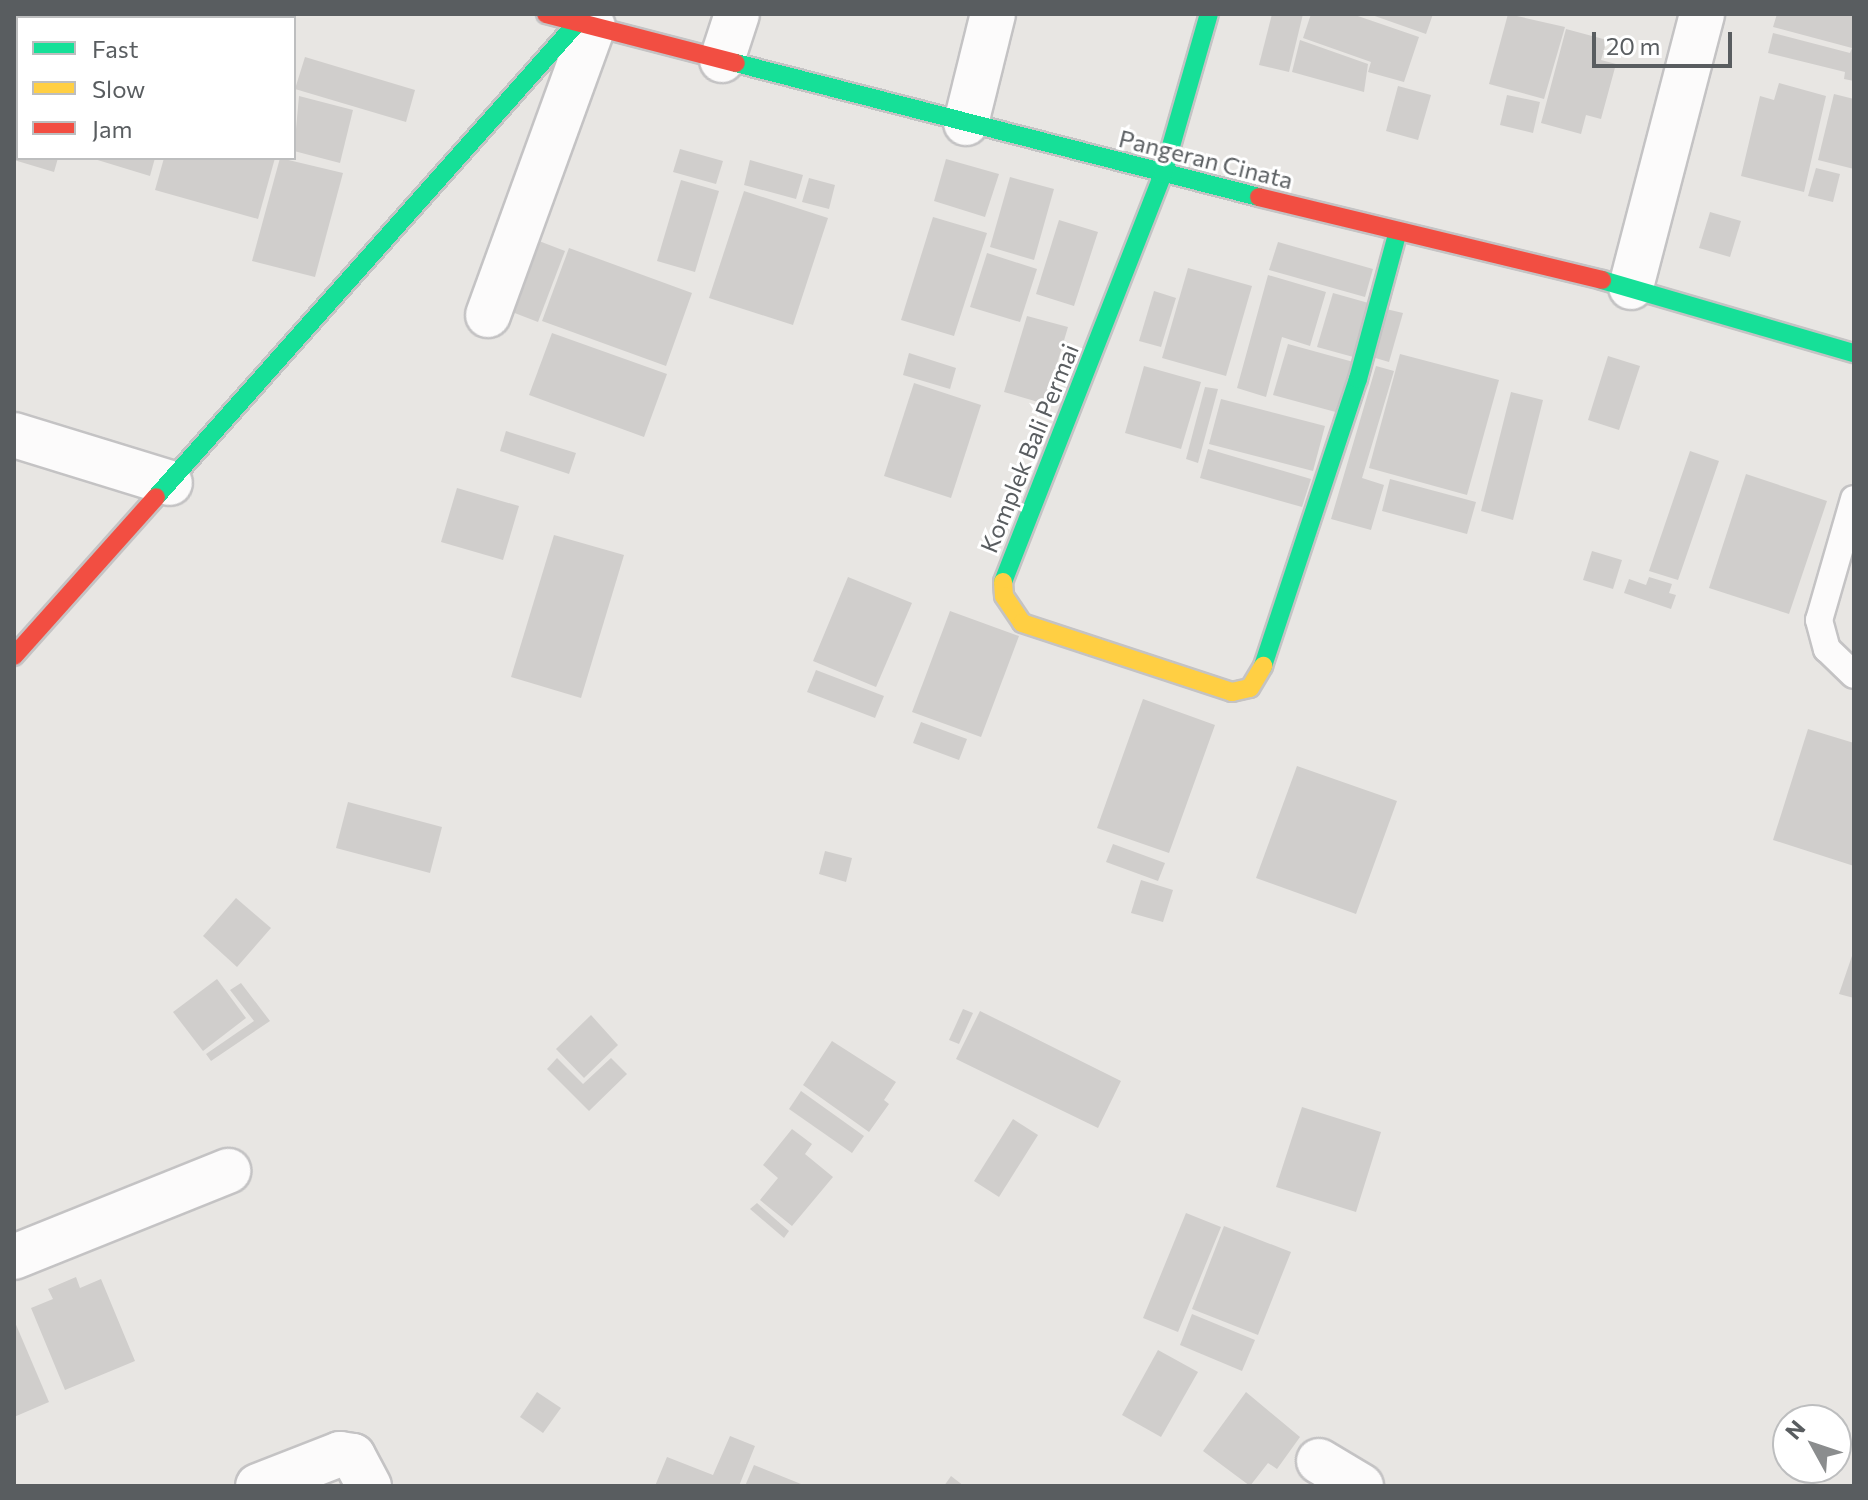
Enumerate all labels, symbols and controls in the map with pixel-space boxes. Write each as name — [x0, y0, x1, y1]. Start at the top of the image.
legend — [16, 16, 296, 160]
scale bar — [1596, 16, 1736, 66]
text: 20 m — [1606, 31, 1660, 60]
text: Fast — [92, 34, 139, 63]
text: Slow — [92, 74, 145, 103]
text: Jam — [92, 114, 132, 143]
street label: Pangeran Cinata — [1116, 123, 1296, 195]
street label: Komplek Bali Permai — [974, 339, 1084, 557]
north arrow — [1772, 1404, 1852, 1484]
text: N — [1779, 1415, 1810, 1445]

